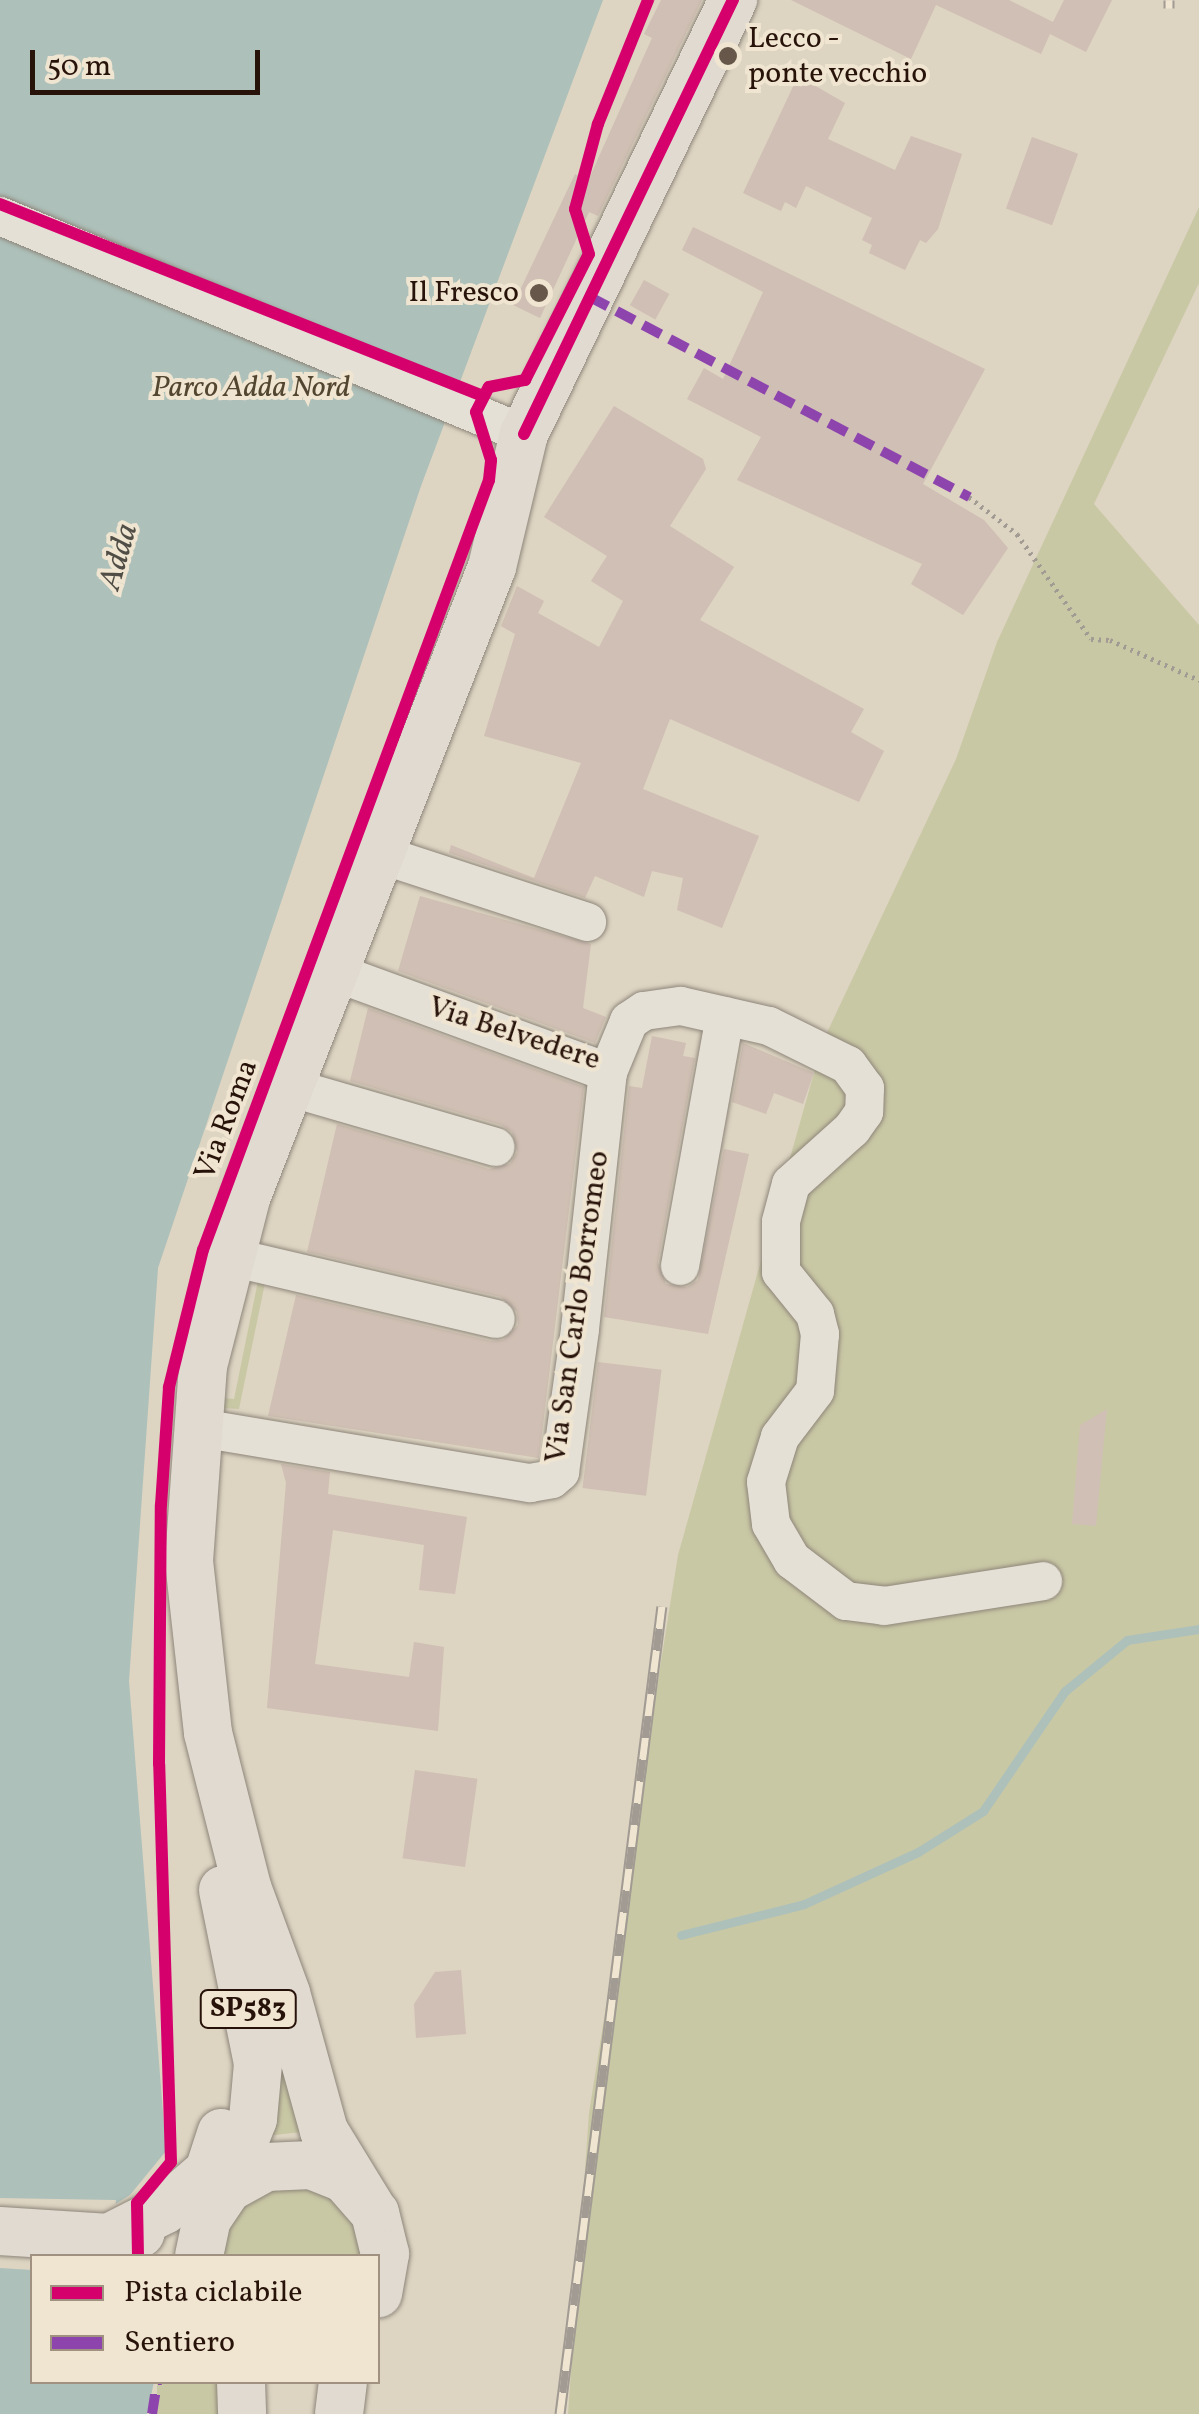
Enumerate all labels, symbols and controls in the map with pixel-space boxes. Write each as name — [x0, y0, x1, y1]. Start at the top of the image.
place label: Lecco - ponte vecchio — [748, 21, 928, 92]
scale bar — [35, 30, 265, 92]
marker: Lecco - ponte vecchio — [717, 45, 739, 67]
text: 50 m — [47, 46, 111, 88]
place label: Il Fresco — [408, 275, 519, 311]
marker: Il Fresco — [528, 282, 550, 304]
park label: Parco Adda Nord — [152, 370, 350, 406]
water label: Adda — [92, 519, 148, 595]
street label: Via Belvedere — [423, 989, 605, 1079]
street label: Via Roma — [188, 1055, 266, 1185]
street label: Via San Carlo Borromeo — [538, 1149, 618, 1465]
road number: SP583 — [198, 1986, 298, 2032]
legend — [30, 2254, 380, 2384]
text: Pista ciclabile — [124, 2272, 302, 2314]
text: Sentiero — [124, 2322, 235, 2364]

